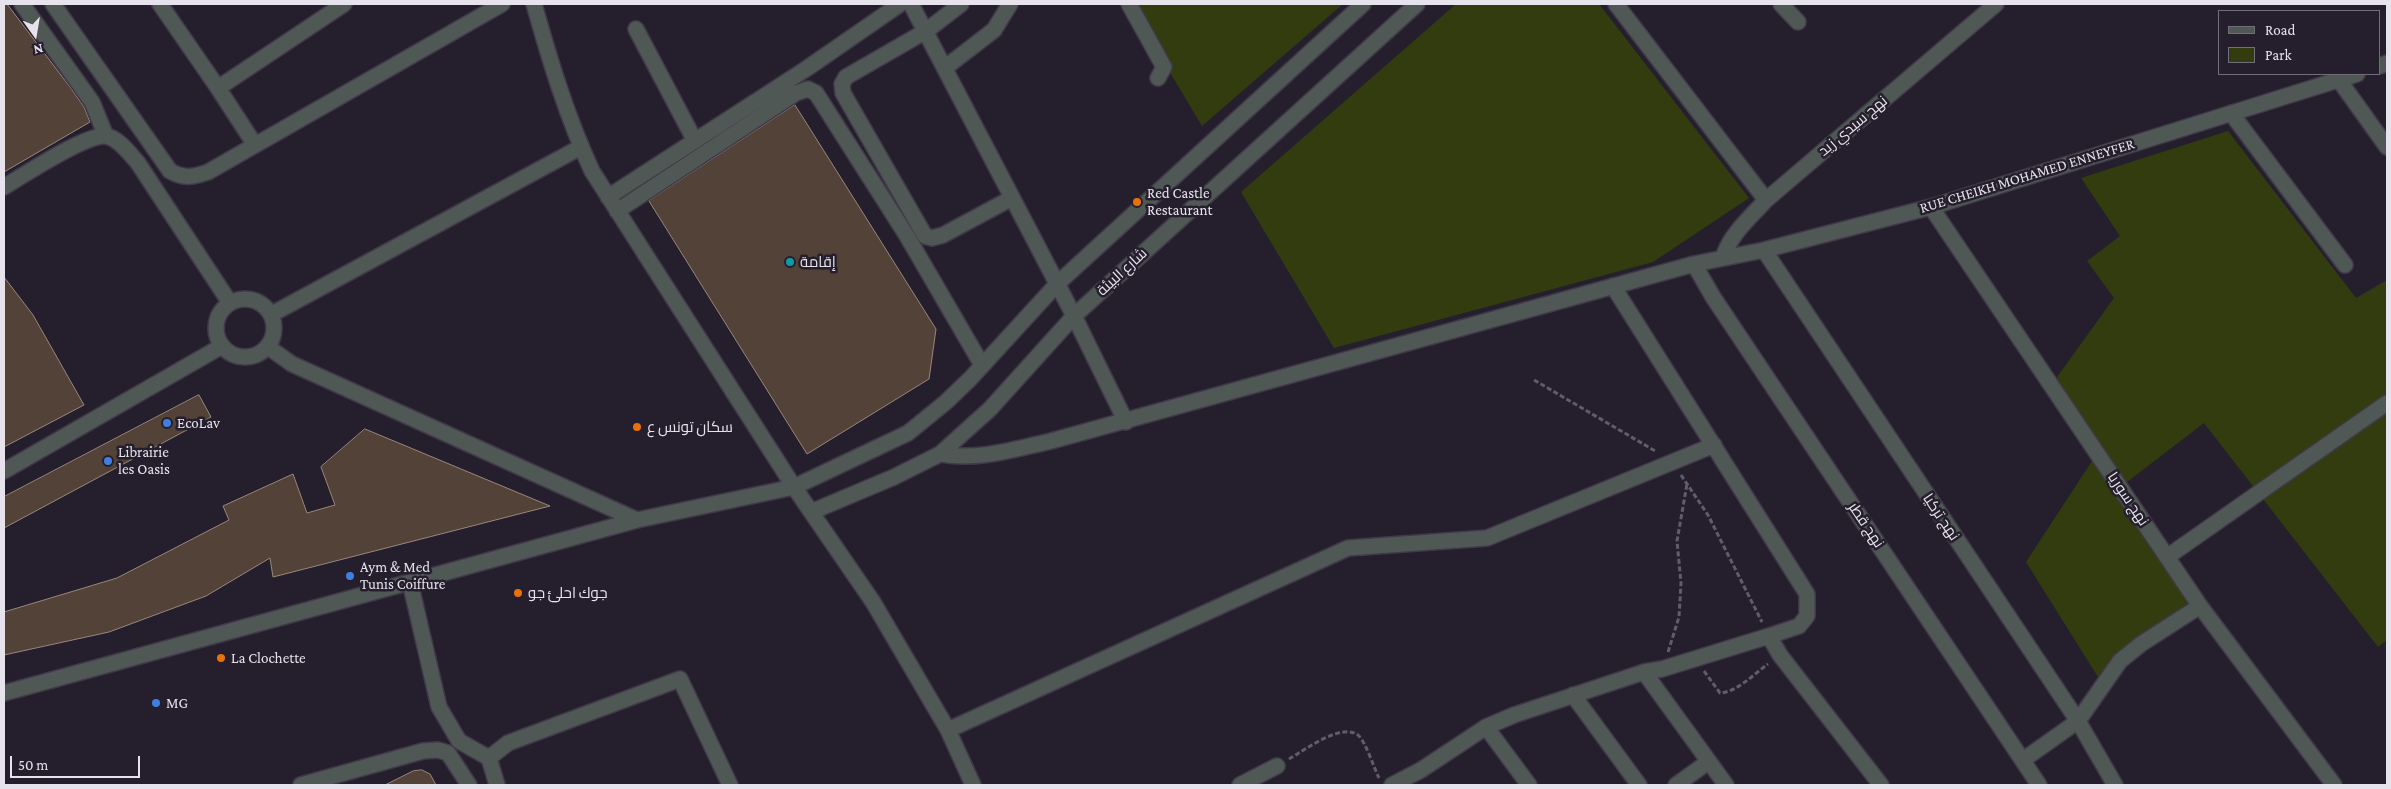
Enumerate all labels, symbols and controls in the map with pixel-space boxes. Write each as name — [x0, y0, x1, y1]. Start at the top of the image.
north arrow — [10, 10, 60, 60]
legend — [2218, 10, 2381, 75]
text: Road — [2265, 22, 2295, 38]
text: N — [32, 41, 45, 58]
text: Park — [2265, 47, 2292, 63]
street label: نهج سيدي زيد — [1815, 92, 1891, 160]
street label: RUE CHEIKH MOHAMED ENNEYFER — [1918, 135, 2136, 217]
place label: Red Castle Restaurant — [1147, 184, 1212, 219]
marker: Red Castle Restaurant — [1131, 196, 1143, 208]
street label: شارع البيئة — [1093, 244, 1151, 300]
place label: إقامة — [800, 253, 836, 271]
marker: إقامة — [784, 256, 796, 268]
place label: EcoLav — [177, 414, 220, 432]
marker: EcoLav — [161, 417, 173, 429]
place label: سكان تونس ع — [647, 418, 733, 436]
marker: سكان تونس ع — [631, 421, 643, 433]
place label: Librairie les Oasis — [118, 443, 170, 478]
marker: Librairie les Oasis — [102, 455, 114, 467]
street label: نهج سوريا — [2104, 469, 2152, 529]
street label: نهج تركيا — [1919, 490, 1963, 544]
street label: نهج قطر — [1844, 499, 1888, 551]
place label: Aym & Med Tunis Coiffure — [360, 558, 445, 593]
marker: Aym & Med Tunis Coiffure — [344, 570, 356, 582]
place label: جوك احلئ جو — [528, 584, 608, 602]
marker: جوك احلئ جو — [512, 587, 524, 599]
place label: La Clochette — [231, 649, 306, 667]
marker: La Clochette — [215, 652, 227, 664]
place label: MG — [166, 694, 188, 712]
marker: MG — [150, 697, 162, 709]
scale bar — [12, 746, 142, 778]
text: 50 m — [18, 757, 48, 773]

